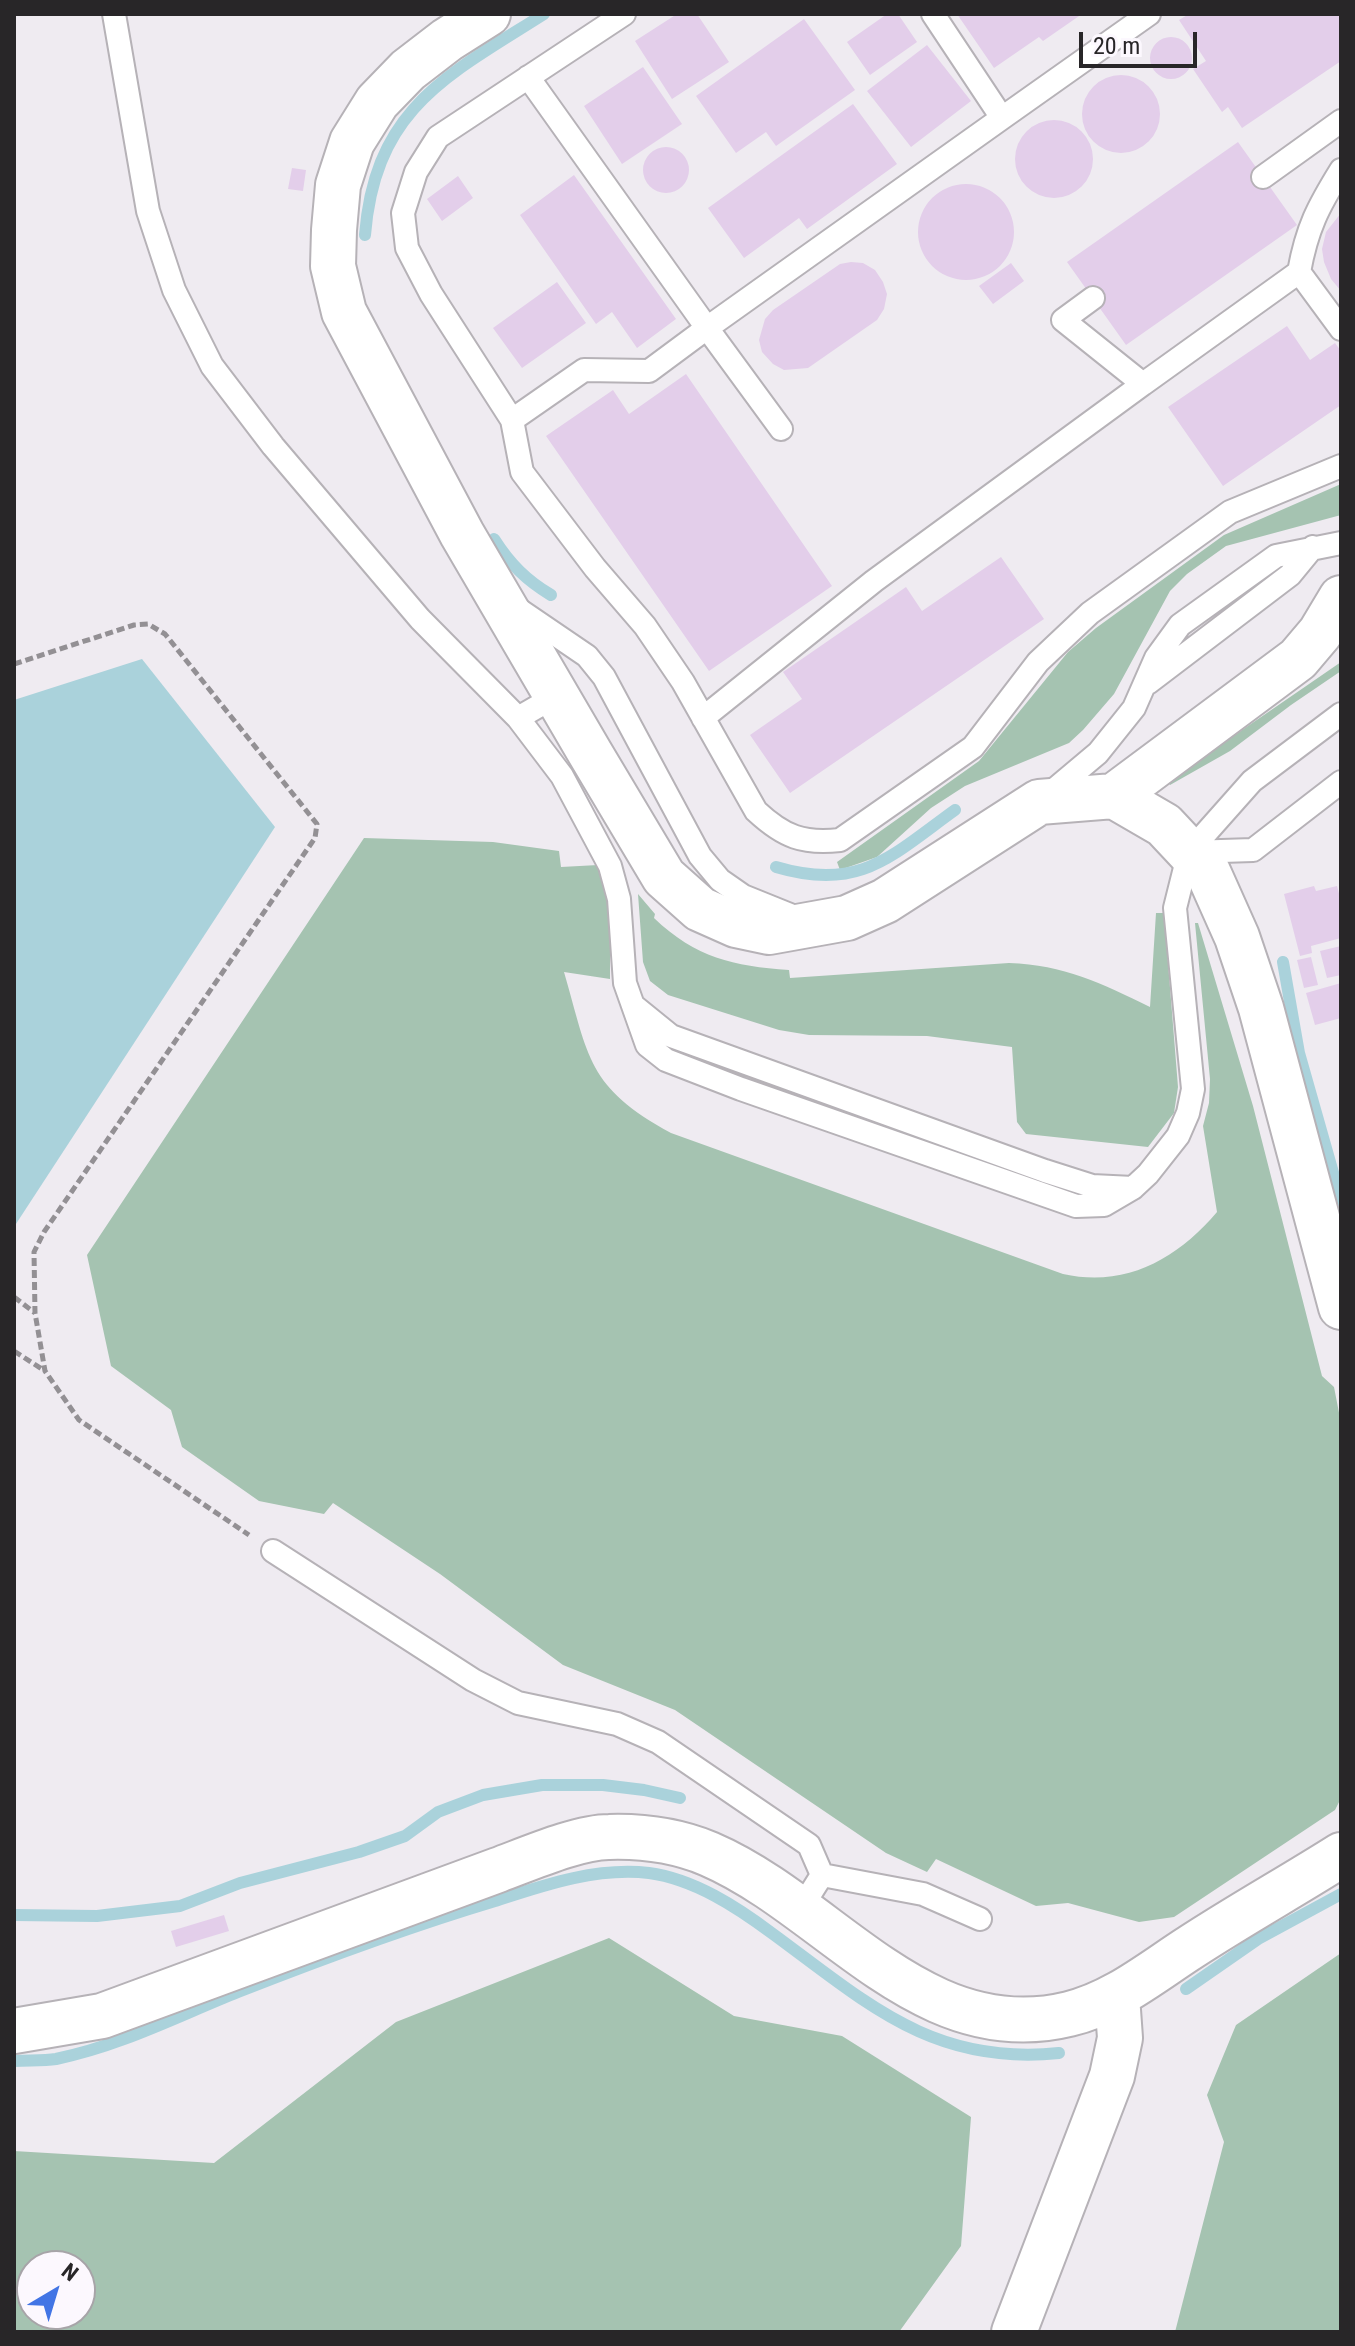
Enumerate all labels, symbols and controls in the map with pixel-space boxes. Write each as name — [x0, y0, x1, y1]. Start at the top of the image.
scale bar — [1083, 16, 1201, 66]
text: 20 m — [1093, 32, 1140, 60]
north arrow — [16, 2250, 96, 2330]
text: N — [57, 2258, 83, 2286]

